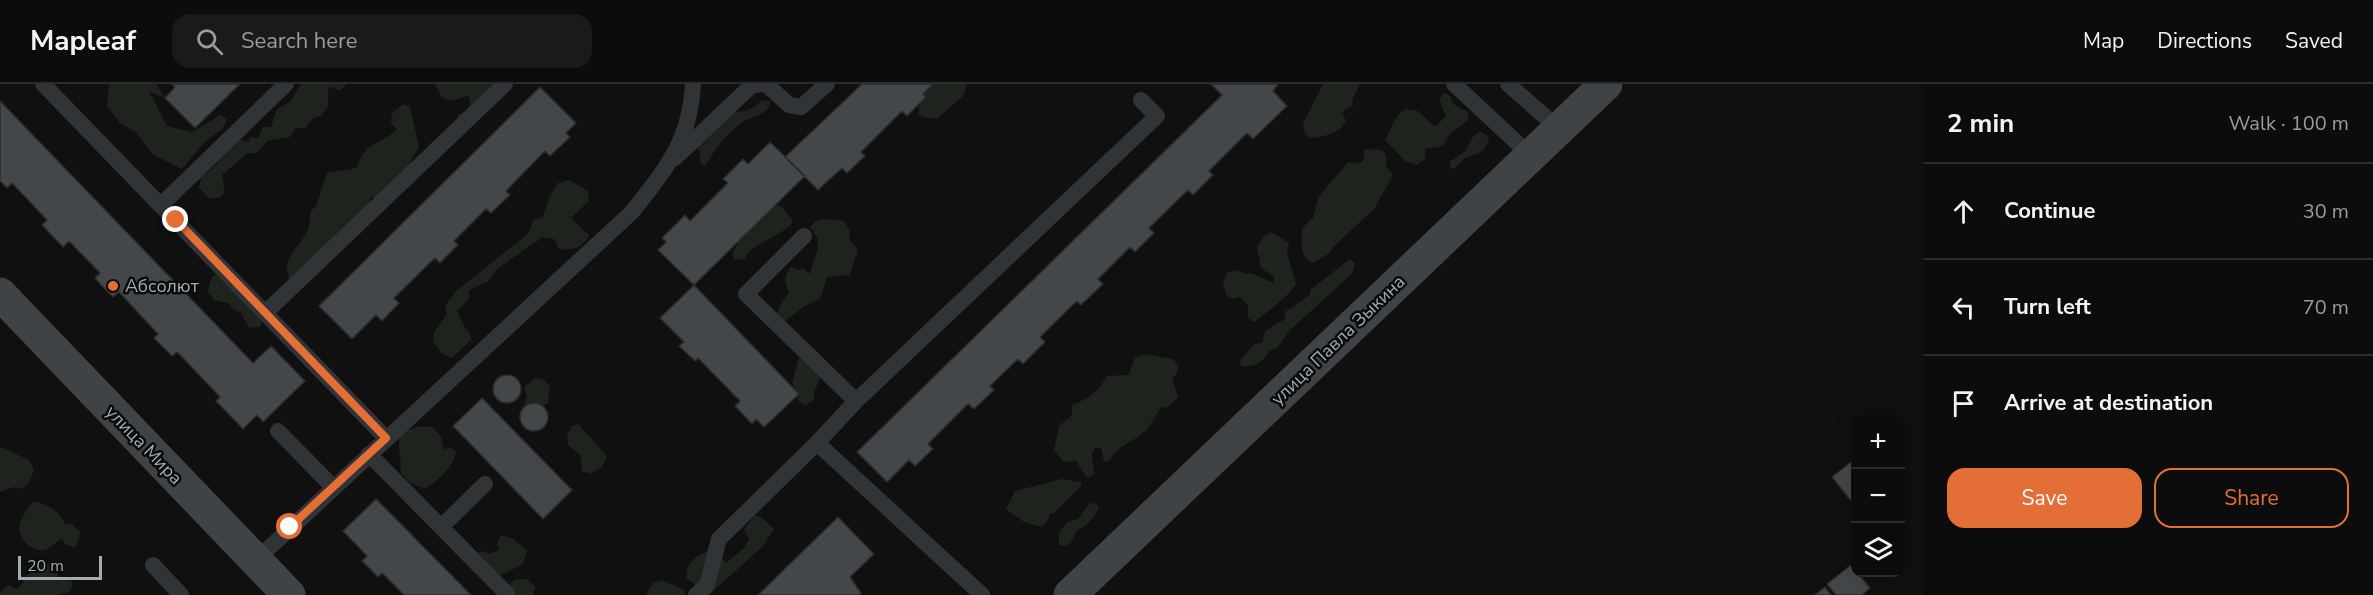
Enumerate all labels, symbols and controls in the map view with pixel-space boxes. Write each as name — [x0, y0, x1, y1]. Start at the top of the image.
search box — [172, 14, 592, 68]
text: Mapleaf — [30, 22, 136, 60]
icon: search — [193, 25, 226, 58]
text: Search here — [241, 26, 358, 56]
text: Map — [2083, 27, 2124, 55]
text: Directions — [2157, 27, 2252, 55]
text: Saved — [2285, 27, 2343, 55]
text: 2 min — [1947, 106, 2014, 141]
text: Walk · 100 m — [2229, 110, 2349, 137]
icon: ahead — [1947, 195, 1980, 228]
text: Continue — [2004, 196, 2095, 226]
text: 30 m — [2303, 198, 2349, 225]
route end — [162, 206, 188, 232]
street label: улица Павла Зыкина — [1266, 270, 1410, 410]
place label: Абсолют — [125, 274, 199, 298]
marker: Абсолют — [106, 279, 120, 293]
icon: left — [1947, 291, 1980, 324]
text: Turn left — [2004, 292, 2091, 322]
text: 70 m — [2303, 294, 2349, 321]
icon: arrive — [1947, 387, 1980, 420]
text: Arrive at destination — [2004, 388, 2213, 418]
street label: улица Мира — [100, 400, 188, 490]
map controls — [1851, 415, 1905, 577]
button: + — [1851, 415, 1905, 469]
button: Save — [1947, 468, 2142, 528]
button: Share — [2154, 468, 2349, 528]
button: − — [1851, 469, 1905, 523]
route start — [276, 513, 302, 539]
button: layers — [1851, 523, 1905, 577]
scale bar — [18, 553, 102, 580]
text: 20 m — [27, 555, 64, 577]

